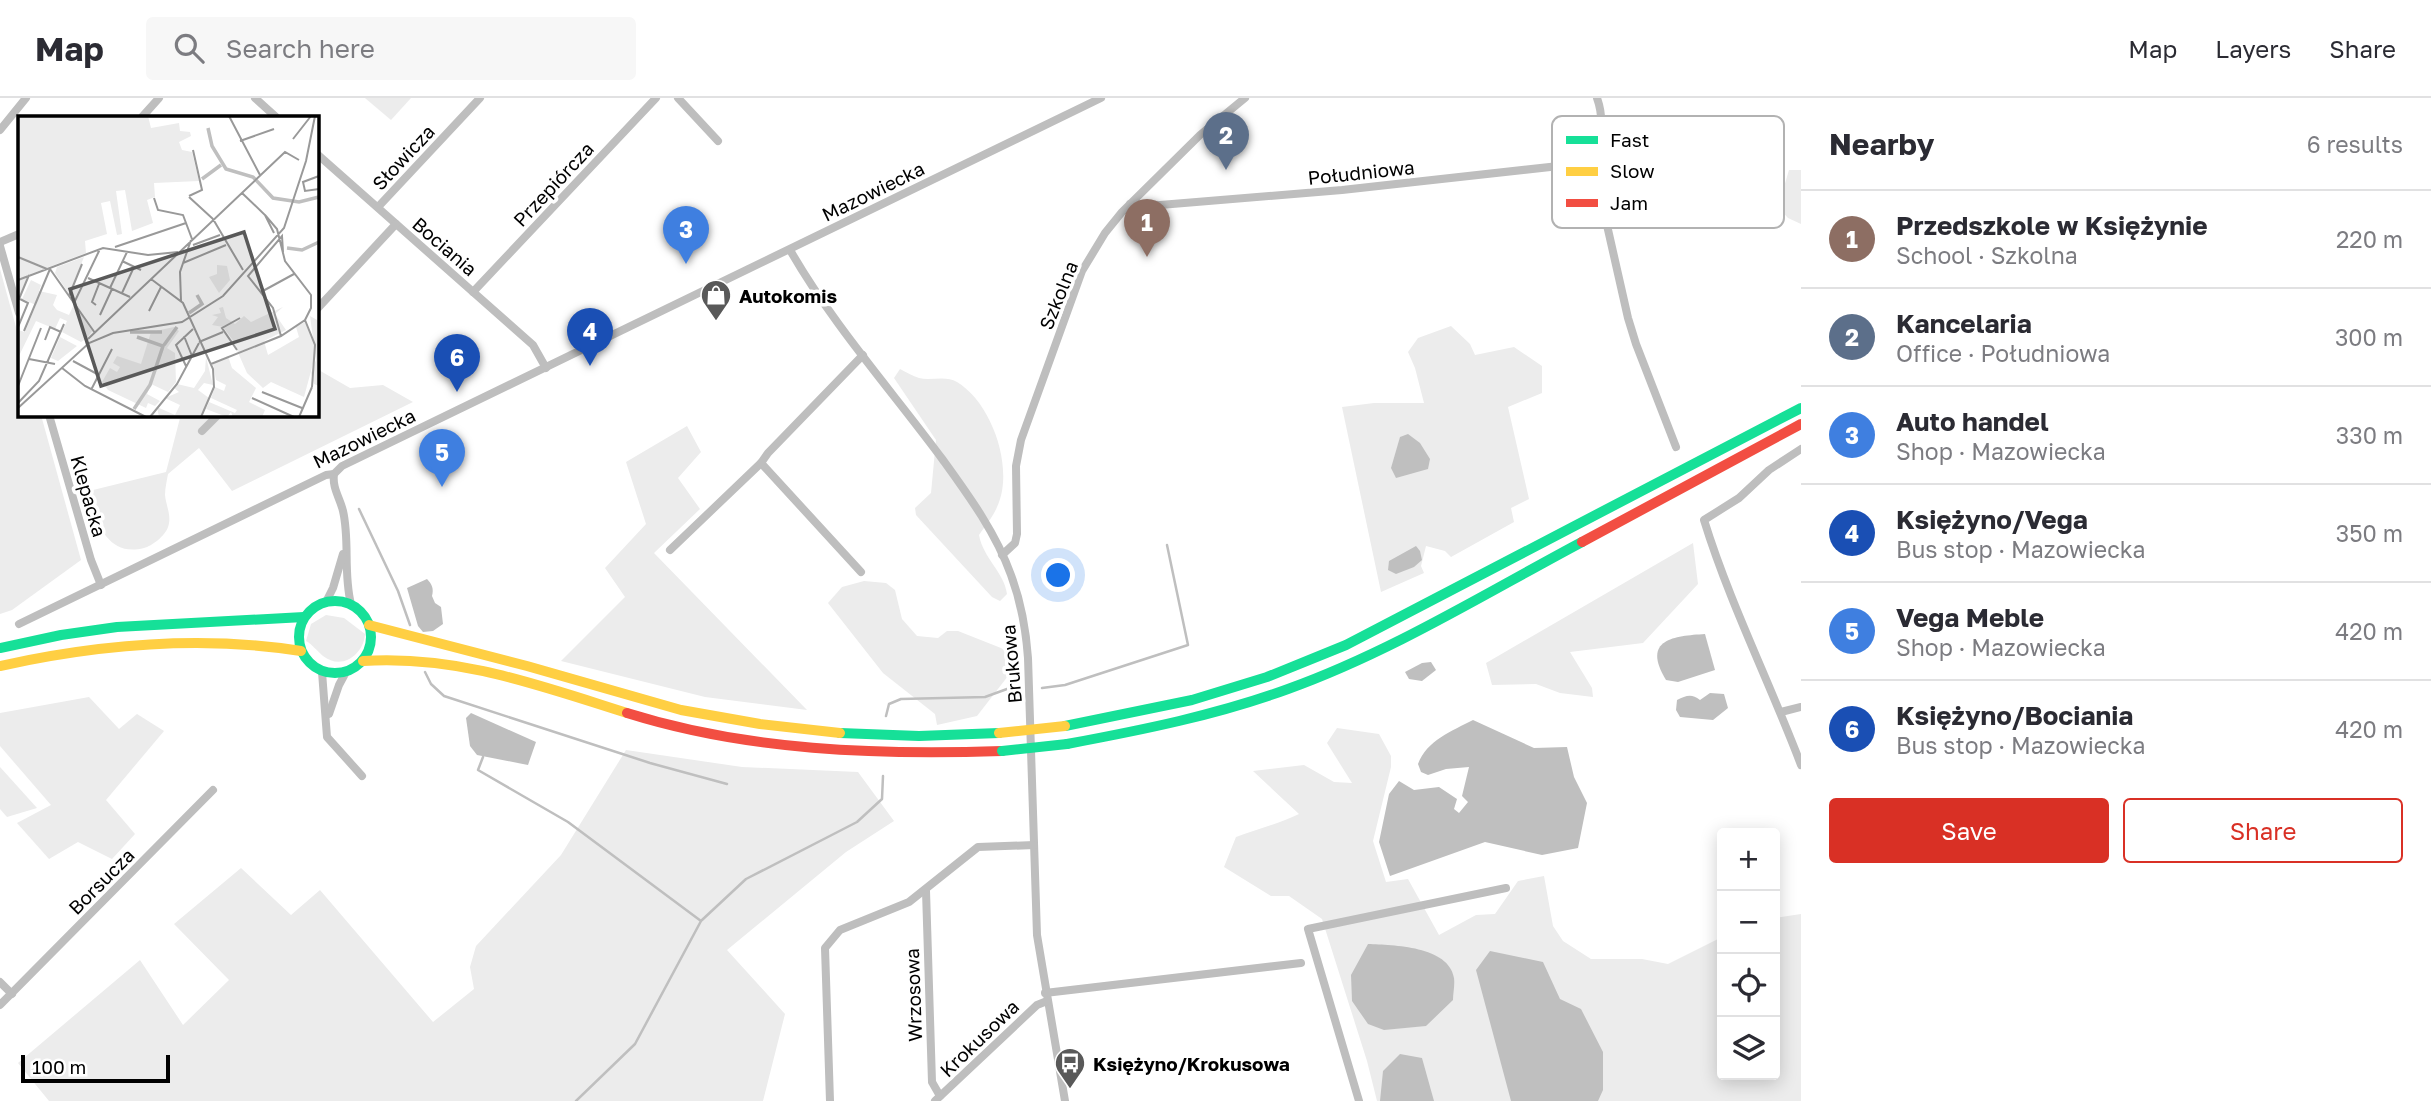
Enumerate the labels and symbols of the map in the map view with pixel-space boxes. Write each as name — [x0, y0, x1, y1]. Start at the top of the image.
pin: 2 — [1203, 112, 1249, 170]
inset map — [18, 116, 318, 416]
legend — [1552, 116, 1784, 228]
street label: Słowicza — [367, 120, 439, 194]
text: Fast — [1610, 128, 1649, 151]
street label: Przepiórcza — [508, 137, 598, 231]
street label: Południowa — [1306, 155, 1416, 189]
street label: Mazowiecka — [818, 156, 928, 226]
text: Slow — [1610, 159, 1655, 182]
text: Jam — [1610, 191, 1648, 214]
pin: 1 — [1124, 199, 1170, 257]
pin: 3 — [663, 206, 709, 264]
street label: Bociania — [408, 212, 482, 280]
street label: Szkolna — [1034, 257, 1082, 333]
shop icon: Autokomis — [699, 278, 733, 322]
place label: Autokomis — [739, 284, 837, 307]
pin: 4 — [567, 308, 613, 366]
pin: 6 — [434, 334, 480, 392]
street label: Mazowiecka — [309, 403, 419, 473]
pin: 5 — [419, 429, 465, 487]
street label: Klepacka — [66, 453, 112, 539]
your location — [1041, 558, 1075, 592]
street label: Brukowa — [996, 624, 1026, 704]
street label: Borsucza — [63, 843, 139, 919]
street label: Wrzosowa — [900, 948, 926, 1042]
street label: Krokusowa — [935, 995, 1023, 1081]
bus stop icon: Księżyno/Krokusowa — [1053, 1046, 1087, 1090]
scale bar — [21, 1052, 170, 1084]
place label: Księżyno/Krokusowa — [1093, 1052, 1290, 1075]

